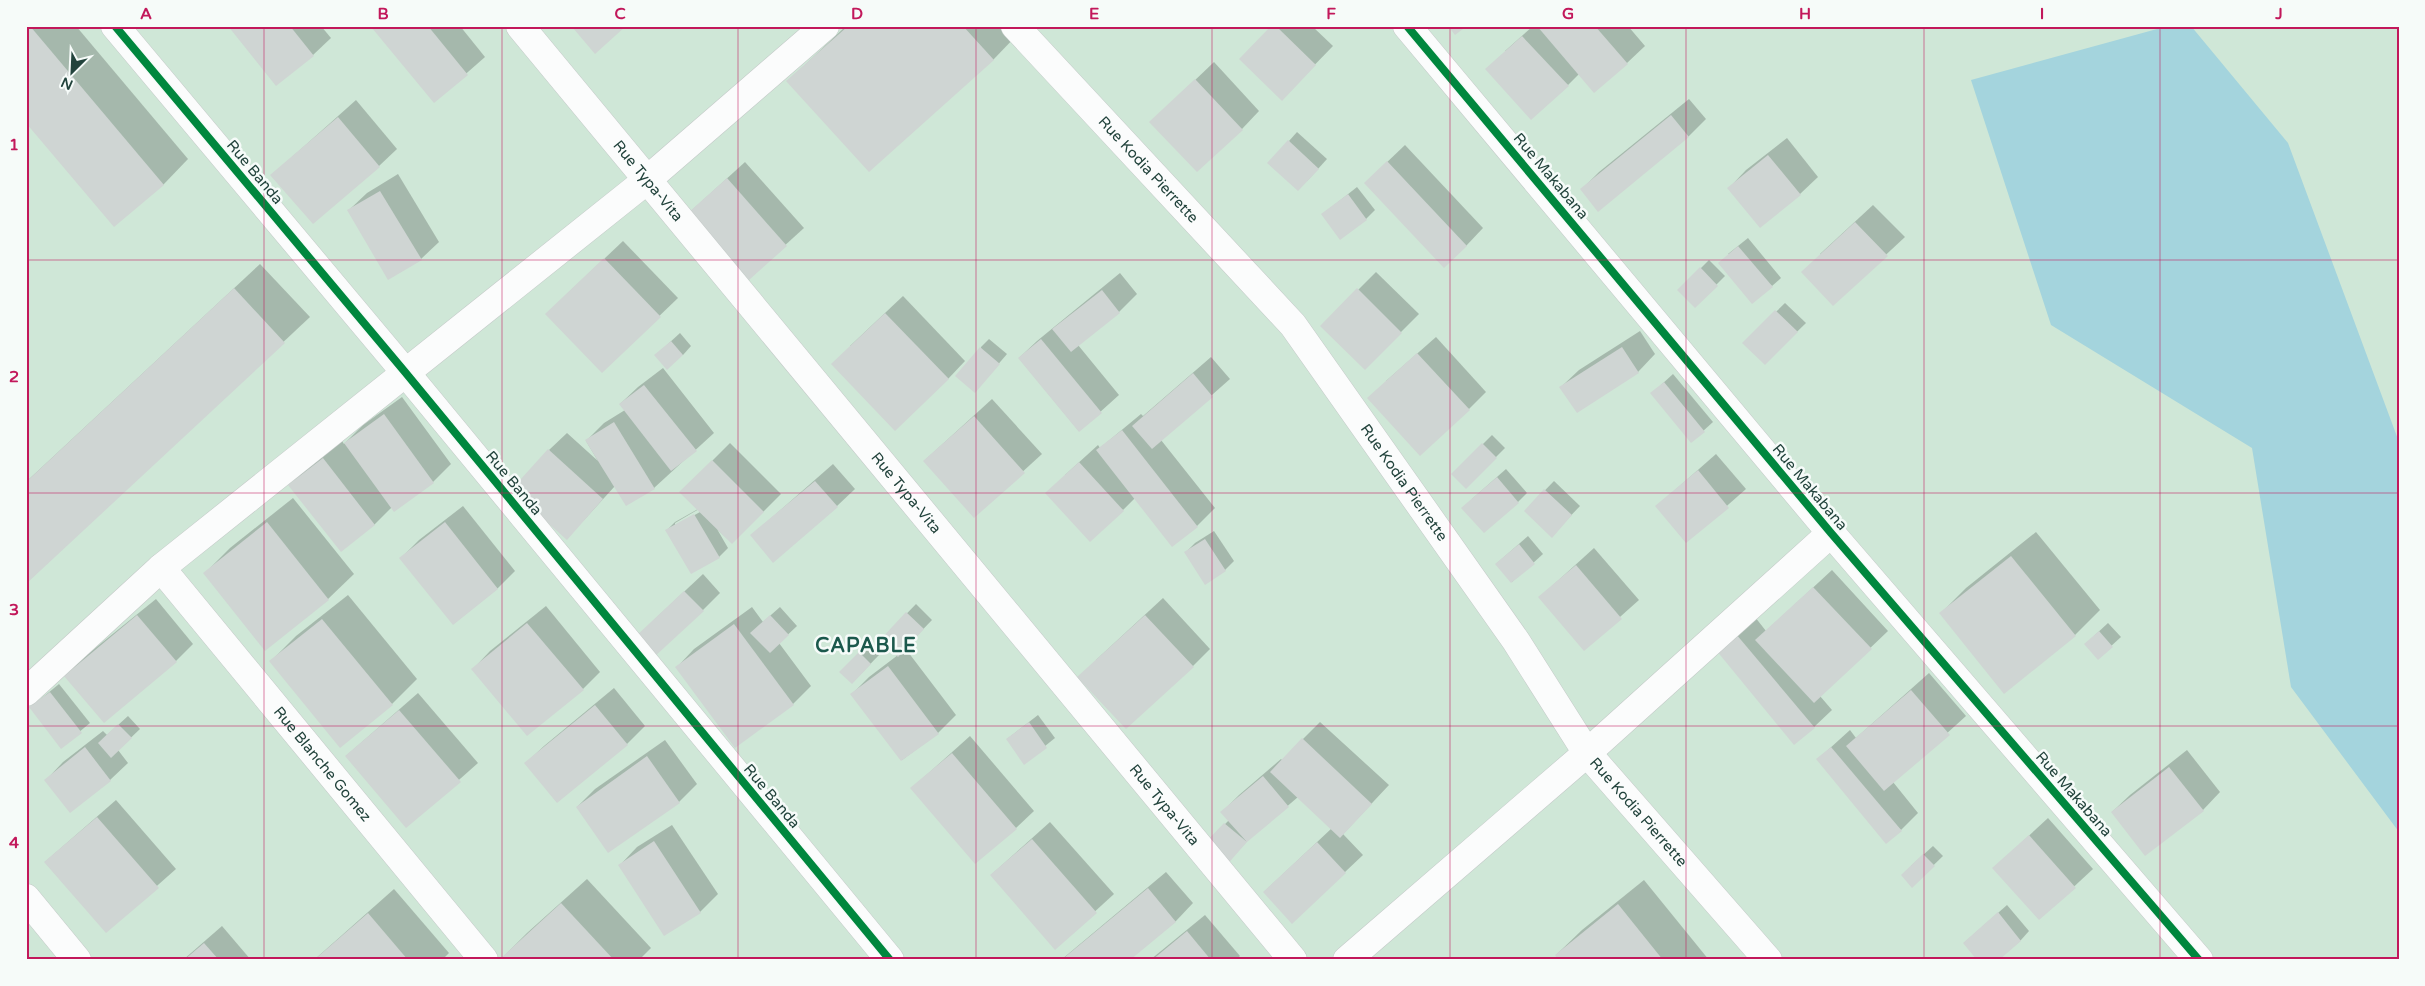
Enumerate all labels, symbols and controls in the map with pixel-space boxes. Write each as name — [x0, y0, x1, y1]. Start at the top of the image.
text: A — [140, 4, 152, 24]
text: B — [377, 4, 389, 24]
text: C — [614, 4, 626, 24]
text: D — [851, 4, 863, 24]
text: E — [1089, 4, 1099, 24]
text: F — [1326, 4, 1336, 24]
text: G — [1562, 4, 1574, 24]
text: H — [1799, 4, 1811, 24]
text: I — [2040, 4, 2044, 24]
text: J — [2274, 4, 2283, 24]
north arrow — [48, 48, 98, 98]
text: N — [58, 73, 76, 93]
street label: Rue Kodia Pierrette — [1095, 113, 1202, 227]
street label: Rue Makabana — [1510, 129, 1592, 223]
text: 1 — [9, 135, 19, 155]
street label: Rue Banda — [223, 136, 287, 208]
street label: Rue Typa-Vita — [609, 137, 687, 225]
text: 2 — [9, 367, 19, 387]
street label: Rue Kodia Pierrette — [1357, 421, 1452, 544]
street label: Rue Makabana — [1769, 440, 1851, 534]
street label: Rue Banda — [482, 447, 546, 519]
street label: Rue Typa-Vita — [868, 449, 945, 537]
text: 3 — [9, 600, 19, 620]
district label: CAPABLE — [815, 634, 917, 658]
street label: Rue Blanche Gomez — [270, 703, 375, 825]
street label: Rue Makabana — [2032, 748, 2116, 840]
street label: Rue Kodia Pierrette — [1586, 754, 1691, 870]
street label: Rue Banda — [740, 760, 804, 832]
street label: Rue Typa-Vita — [1126, 761, 1203, 849]
text: 4 — [9, 833, 19, 853]

